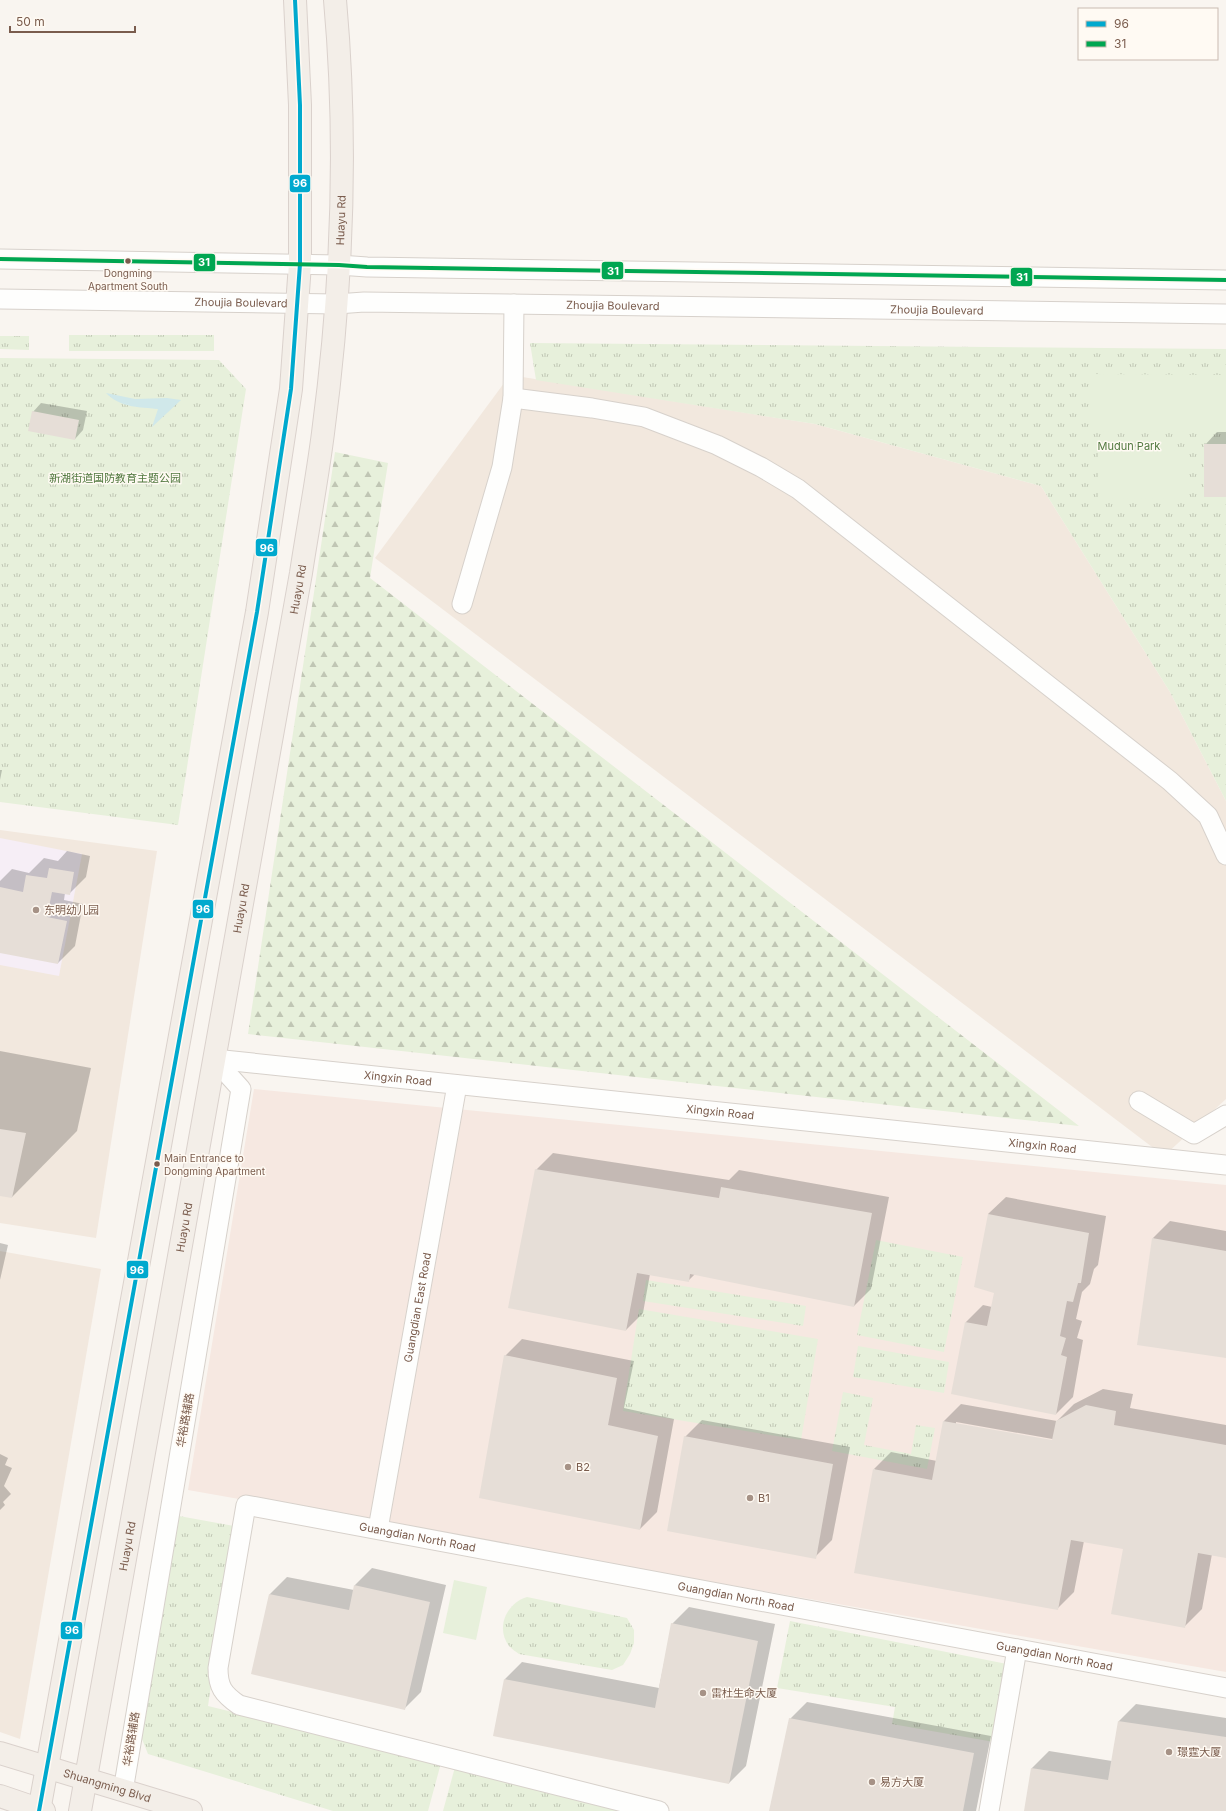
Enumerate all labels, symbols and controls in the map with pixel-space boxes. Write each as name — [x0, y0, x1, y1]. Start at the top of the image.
scale bar — [10, 8, 135, 34]
legend — [1078, 8, 1218, 60]
text: 50 m — [16, 14, 45, 29]
text: 96 — [1114, 16, 1129, 31]
text: 31 — [1114, 36, 1126, 51]
line badge: 96 — [289, 174, 311, 193]
text: 96 — [293, 176, 307, 190]
street label: Huayu Rd — [333, 195, 349, 246]
line badge: 31 — [193, 253, 216, 272]
text: 31 — [198, 255, 210, 269]
marker: Dongming Apartment South — [123, 256, 133, 266]
line badge: 31 — [601, 261, 624, 280]
text: 31 — [607, 264, 619, 278]
place label: Dongming Apartment South — [88, 267, 168, 292]
line badge: 31 — [1010, 267, 1033, 287]
text: 31 — [1016, 270, 1028, 284]
street label: Zhoujia Boulevard — [194, 295, 288, 310]
street label: Zhoujia Boulevard — [566, 298, 660, 313]
street label: Zhoujia Boulevard — [890, 302, 984, 318]
park label: Mudun Park — [1098, 439, 1160, 453]
park label: 新湖街道国防教育主题公园 — [49, 471, 181, 485]
line badge: 96 — [255, 538, 278, 557]
text: 96 — [260, 541, 274, 555]
street label: Huayu Rd — [287, 564, 309, 615]
street label: Huayu Rd — [230, 882, 252, 934]
line badge: 96 — [192, 899, 214, 919]
text: 96 — [196, 902, 210, 916]
place label: 东明幼儿园 — [44, 903, 99, 917]
marker: 东明幼儿园 — [31, 905, 41, 915]
street label: Xingxin Road — [363, 1068, 433, 1089]
street label: Xingxin Road — [686, 1102, 755, 1123]
street label: Xingxin Road — [1008, 1135, 1077, 1156]
place label: Main Entrance to Dongming Apartment — [164, 1152, 266, 1177]
marker: Main Entrance to Dongming Apartment — [152, 1159, 162, 1169]
street label: Huayu Rd — [173, 1201, 196, 1253]
street label: Guangdian East Road — [401, 1251, 434, 1363]
line badge: 96 — [126, 1260, 149, 1279]
text: 96 — [130, 1263, 144, 1277]
street label: 华裕路辅路 — [173, 1392, 197, 1448]
place label: B2 — [576, 1460, 590, 1474]
marker: B2 — [563, 1462, 573, 1472]
place label: B1 — [758, 1491, 770, 1505]
marker: B1 — [745, 1493, 755, 1503]
street label: Guangdian North Road — [358, 1519, 477, 1555]
street label: Huayu Rd — [116, 1520, 139, 1572]
street label: Guangdian North Road — [677, 1579, 795, 1614]
line badge: 96 — [60, 1621, 83, 1640]
text: 96 — [65, 1623, 79, 1637]
street label: Guangdian North Road — [995, 1638, 1114, 1674]
place label: 雷杜生命大厦 — [711, 1686, 777, 1700]
marker: 雷杜生命大厦 — [698, 1688, 708, 1698]
street label: 华裕路辅路 — [120, 1711, 142, 1767]
place label: 璟霆大厦 — [1177, 1745, 1221, 1759]
marker: 璟霆大厦 — [1164, 1747, 1174, 1757]
street label: Shuangming Blvd — [62, 1766, 153, 1805]
place label: 易方大厦 — [880, 1775, 924, 1789]
marker: 易方大厦 — [867, 1777, 877, 1787]

